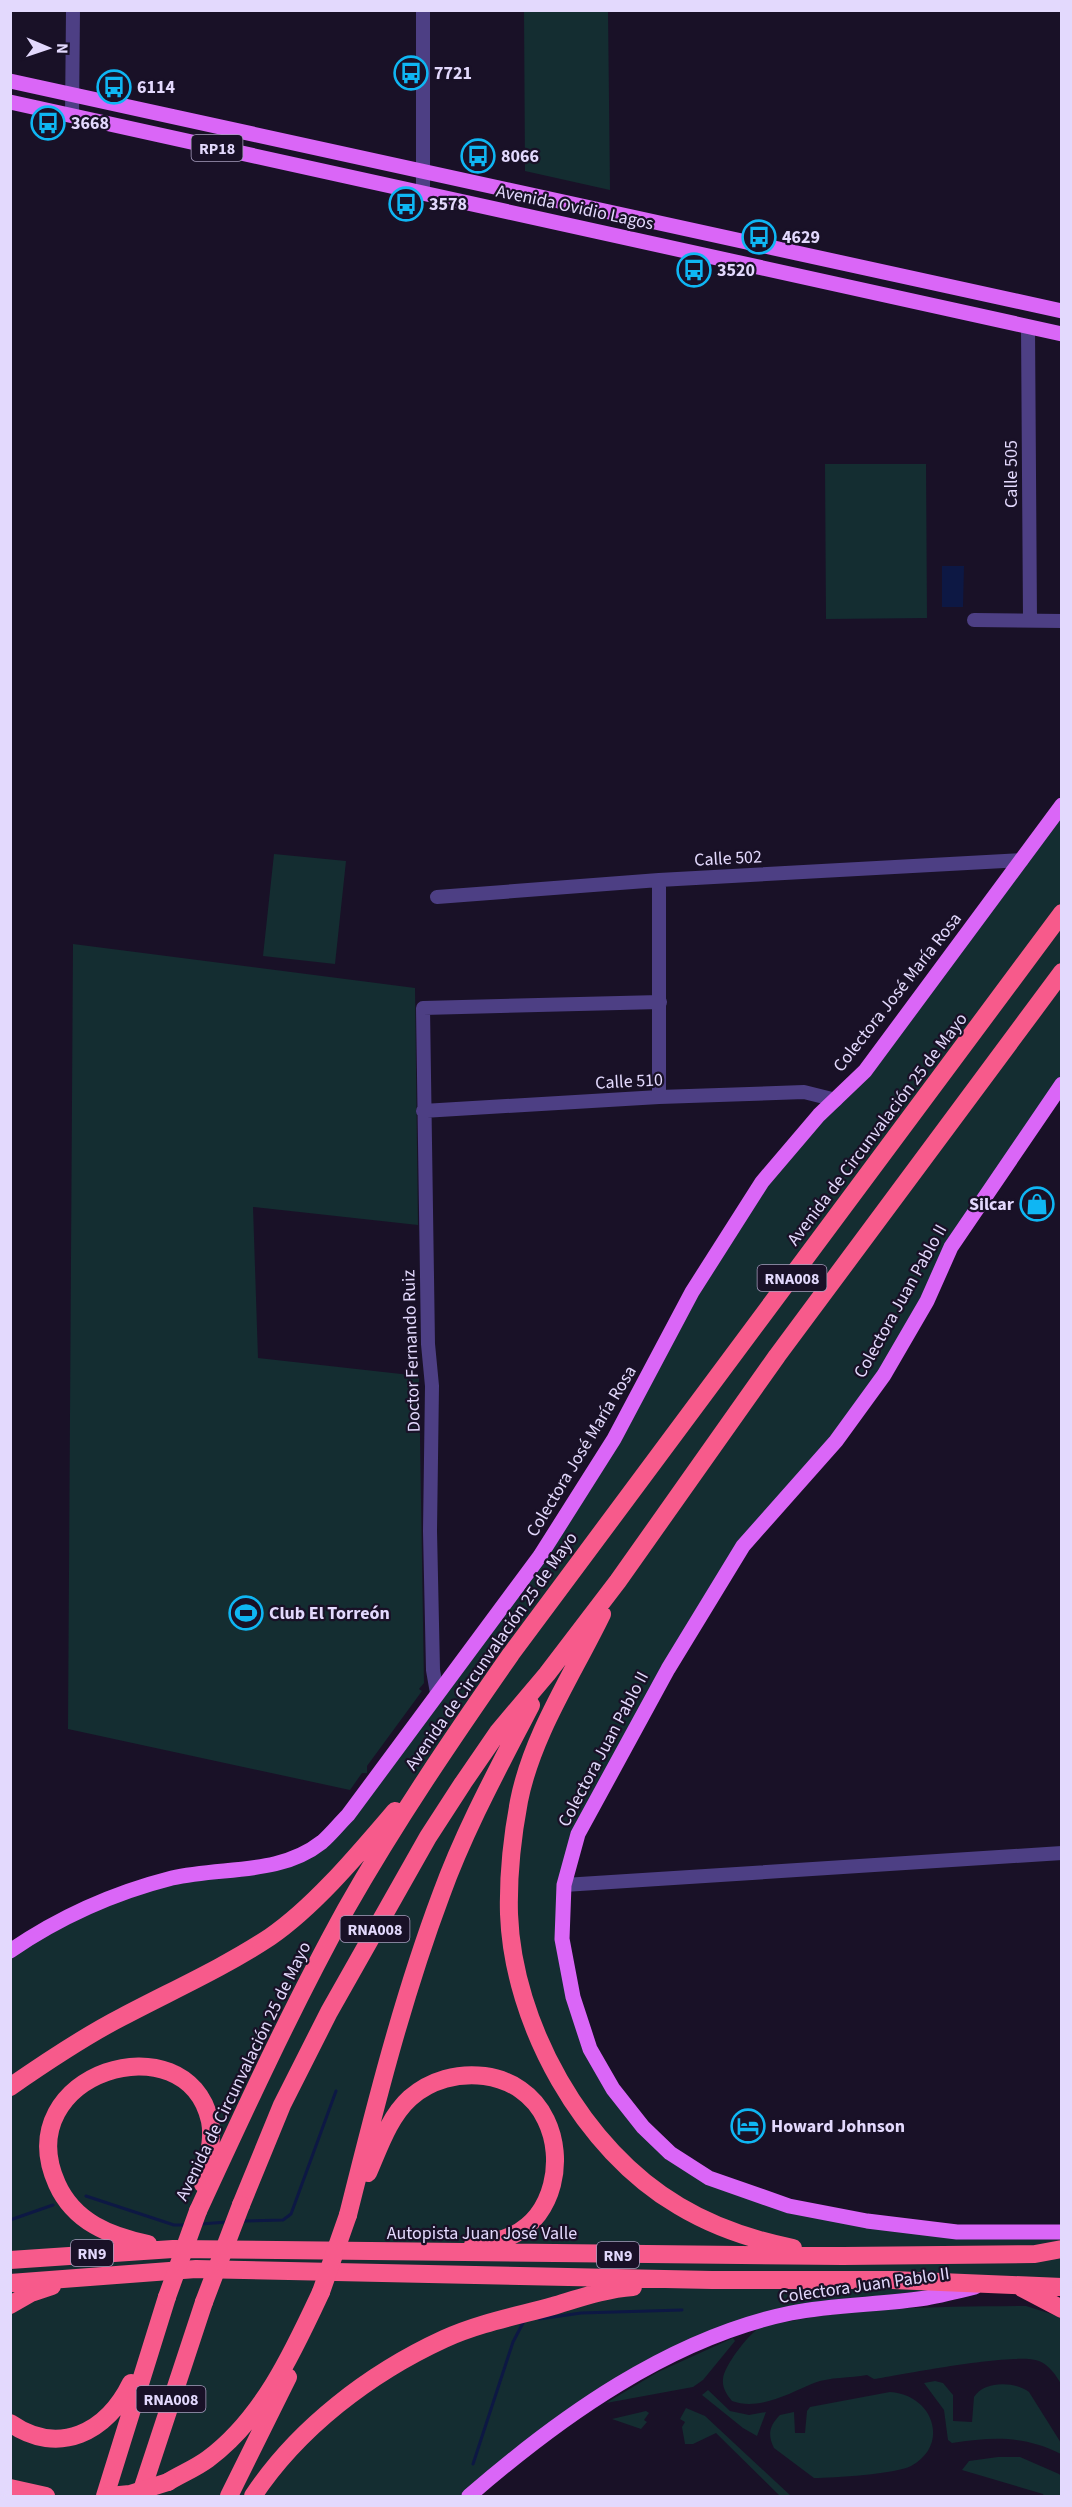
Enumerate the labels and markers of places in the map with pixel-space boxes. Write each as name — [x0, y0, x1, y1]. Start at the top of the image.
bus stop icon: 7721 — [393, 55, 429, 91]
place label: 7721 — [434, 61, 472, 86]
bus stop icon: 6114 — [96, 69, 132, 105]
place label: 6114 — [137, 75, 176, 100]
bus stop icon: 3668 — [30, 105, 66, 141]
place label: 3668 — [71, 111, 109, 136]
bus stop icon: 8066 — [460, 138, 496, 174]
place label: 8066 — [501, 144, 539, 169]
bus stop icon: 3578 — [388, 186, 424, 222]
place label: 3578 — [429, 192, 467, 217]
bus stop icon: 4629 — [741, 219, 777, 255]
place label: 4629 — [782, 225, 820, 250]
bus stop icon: 3520 — [676, 252, 712, 288]
place label: 3520 — [717, 258, 755, 283]
shop icon: Silcar — [1019, 1186, 1055, 1222]
place label: Silcar — [969, 1192, 1015, 1217]
sports icon: Club El Torreón — [228, 1595, 264, 1631]
place label: Club El Torreón — [269, 1601, 390, 1626]
hotel icon: Howard Johnson — [730, 2108, 766, 2144]
place label: Howard Johnson — [771, 2114, 905, 2139]

